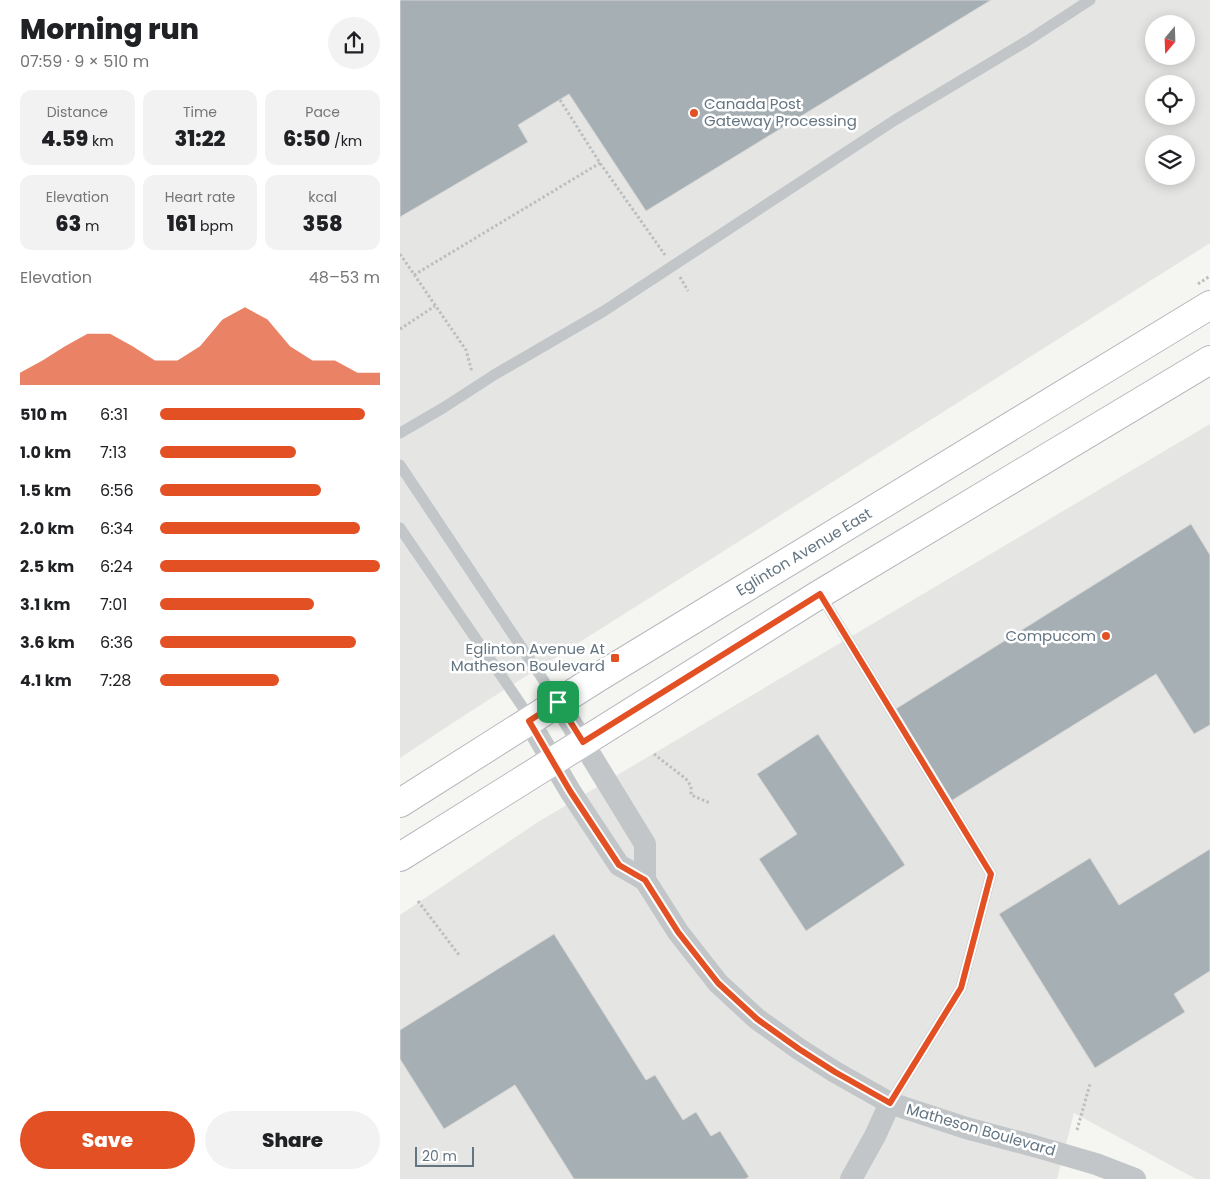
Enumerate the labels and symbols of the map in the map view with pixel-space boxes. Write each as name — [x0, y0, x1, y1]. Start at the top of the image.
north arrow — [1145, 15, 1195, 65]
place label: Canada Post Gateway Processing — [704, 93, 857, 131]
marker: Canada Post Gateway Processing — [688, 107, 700, 119]
street label: Eglinton Avenue East — [732, 503, 876, 600]
place label: Compucom — [1005, 625, 1096, 646]
marker: Compucom — [1100, 630, 1112, 642]
place label: Eglinton Avenue At Matheson Boulevard — [451, 638, 605, 676]
marker: Eglinton Avenue At Matheson Boulevard — [609, 652, 621, 664]
pin — [537, 681, 579, 723]
street label: Matheson Boulevard — [904, 1098, 1058, 1161]
scale bar — [415, 1144, 474, 1167]

